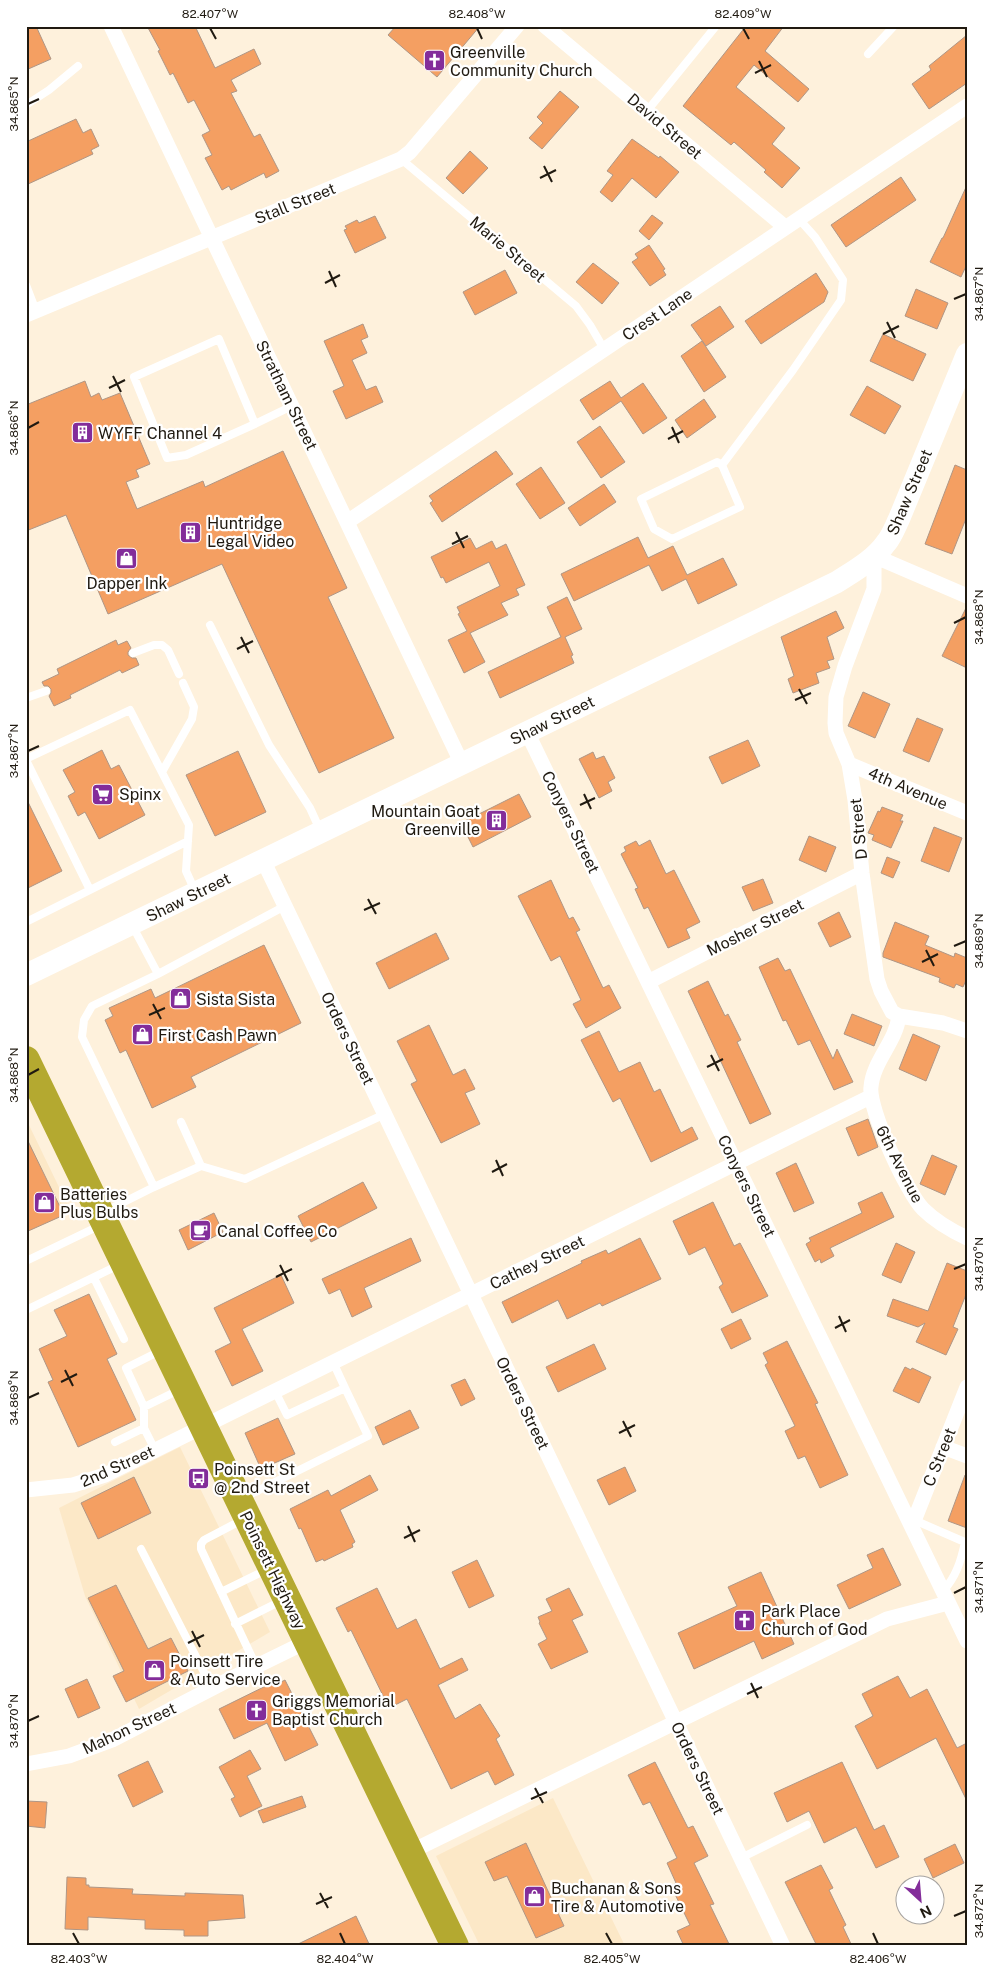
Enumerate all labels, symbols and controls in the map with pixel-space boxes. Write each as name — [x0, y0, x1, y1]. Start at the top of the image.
text: 82.407°W — [182, 7, 239, 21]
text: 82.408°W — [448, 7, 506, 21]
text: 82.409°W — [715, 7, 772, 21]
place label: Greenville Community Church — [450, 43, 593, 80]
church icon: Greenville Community Church — [422, 49, 446, 73]
text: 34.865°N — [7, 76, 21, 132]
street label: David Street — [623, 90, 706, 163]
street label: Stall Street — [252, 179, 338, 228]
street label: Marie Street — [466, 212, 549, 286]
text: 34.867°N — [972, 267, 986, 321]
street label: Crest Lane — [619, 284, 696, 345]
street label: Stratham Street — [252, 337, 321, 453]
text: 34.866°N — [7, 401, 21, 455]
building icon: WYFF Channel 4 — [70, 421, 94, 445]
place label: WYFF Channel 4 — [98, 424, 222, 443]
street label: Shaw Street — [883, 446, 936, 538]
place label: Huntridge Legal Video — [207, 514, 294, 551]
building icon: Huntridge Legal Video — [179, 520, 203, 544]
shop icon: Dapper Ink — [115, 547, 139, 571]
place label: Dapper Ink — [87, 574, 167, 593]
text: 34.868°N — [972, 589, 986, 645]
street label: Shaw Street — [507, 692, 598, 749]
text: 34.867°N — [7, 724, 21, 778]
street label: 4th Avenue — [865, 763, 950, 814]
street label: Conyers Street — [538, 768, 603, 876]
supermarket icon: Spinx — [91, 782, 115, 806]
place label: Spinx — [119, 785, 161, 804]
street label: D Street — [846, 797, 871, 861]
place label: Mountain Goat Greenville — [371, 802, 480, 839]
building icon: Mountain Goat Greenville — [484, 808, 508, 832]
street label: Shaw Street — [143, 869, 234, 926]
street label: Mosher Street — [704, 895, 807, 960]
text: 34.869°N — [972, 914, 986, 968]
shop icon: Sista Sista — [168, 987, 192, 1011]
street label: Orders Street — [317, 989, 378, 1088]
place label: Sista Sista — [196, 990, 275, 1009]
shop icon: First Cash Pawn — [130, 1023, 154, 1047]
place label: First Cash Pawn — [158, 1026, 277, 1045]
text: 34.868°N — [7, 1047, 21, 1103]
street label: 6th Avenue — [872, 1122, 927, 1206]
street label: Conyers Street — [714, 1132, 779, 1240]
place label: Batteries Plus Bulbs — [60, 1185, 138, 1222]
shop icon: Batteries Plus Bulbs — [32, 1191, 56, 1215]
cafe icon: Canal Coffee Co — [189, 1219, 213, 1243]
place label: Canal Coffee Co — [217, 1222, 337, 1241]
street label: Cathey Street — [487, 1231, 588, 1294]
text: 34.870°N — [972, 1237, 986, 1291]
street label: Orders Street — [492, 1354, 553, 1453]
text: 34.869°N — [7, 1371, 21, 1425]
street label: C Street — [919, 1425, 960, 1489]
street label: 2nd Street — [77, 1442, 157, 1491]
place label: Poinsett St @ 2nd Street — [214, 1460, 310, 1497]
bus stop icon: Poinsett St @ 2nd Street — [186, 1466, 210, 1490]
street label: Poinsett Highway — [236, 1508, 310, 1633]
text: 34.871°N — [972, 1561, 986, 1613]
place label: Park Place Church of God — [761, 1602, 868, 1639]
church icon: Park Place Church of God — [733, 1608, 757, 1632]
place label: Poinsett Tire & Auto Service — [170, 1652, 281, 1689]
shop icon: Poinsett Tire & Auto Service — [142, 1658, 166, 1682]
place label: Griggs Memorial Baptist Church — [272, 1692, 395, 1729]
text: 34.870°N — [7, 1694, 21, 1748]
street label: Mahon Street — [79, 1698, 179, 1758]
church icon: Griggs Memorial Baptist Church — [244, 1698, 268, 1722]
street label: Orders Street — [667, 1719, 728, 1818]
north arrow — [896, 1874, 946, 1924]
place label: Buchanan & Sons Tire & Automotive — [551, 1879, 684, 1916]
text: 34.872°N — [972, 1884, 986, 1938]
shop icon: Buchanan & Sons Tire & Automotive — [523, 1885, 547, 1909]
text: N — [917, 1902, 934, 1921]
text: 82.403°W — [51, 1952, 108, 1966]
text: 82.404°W — [317, 1952, 374, 1966]
text: 82.405°W — [583, 1952, 641, 1966]
text: 82.406°W — [850, 1952, 907, 1966]

